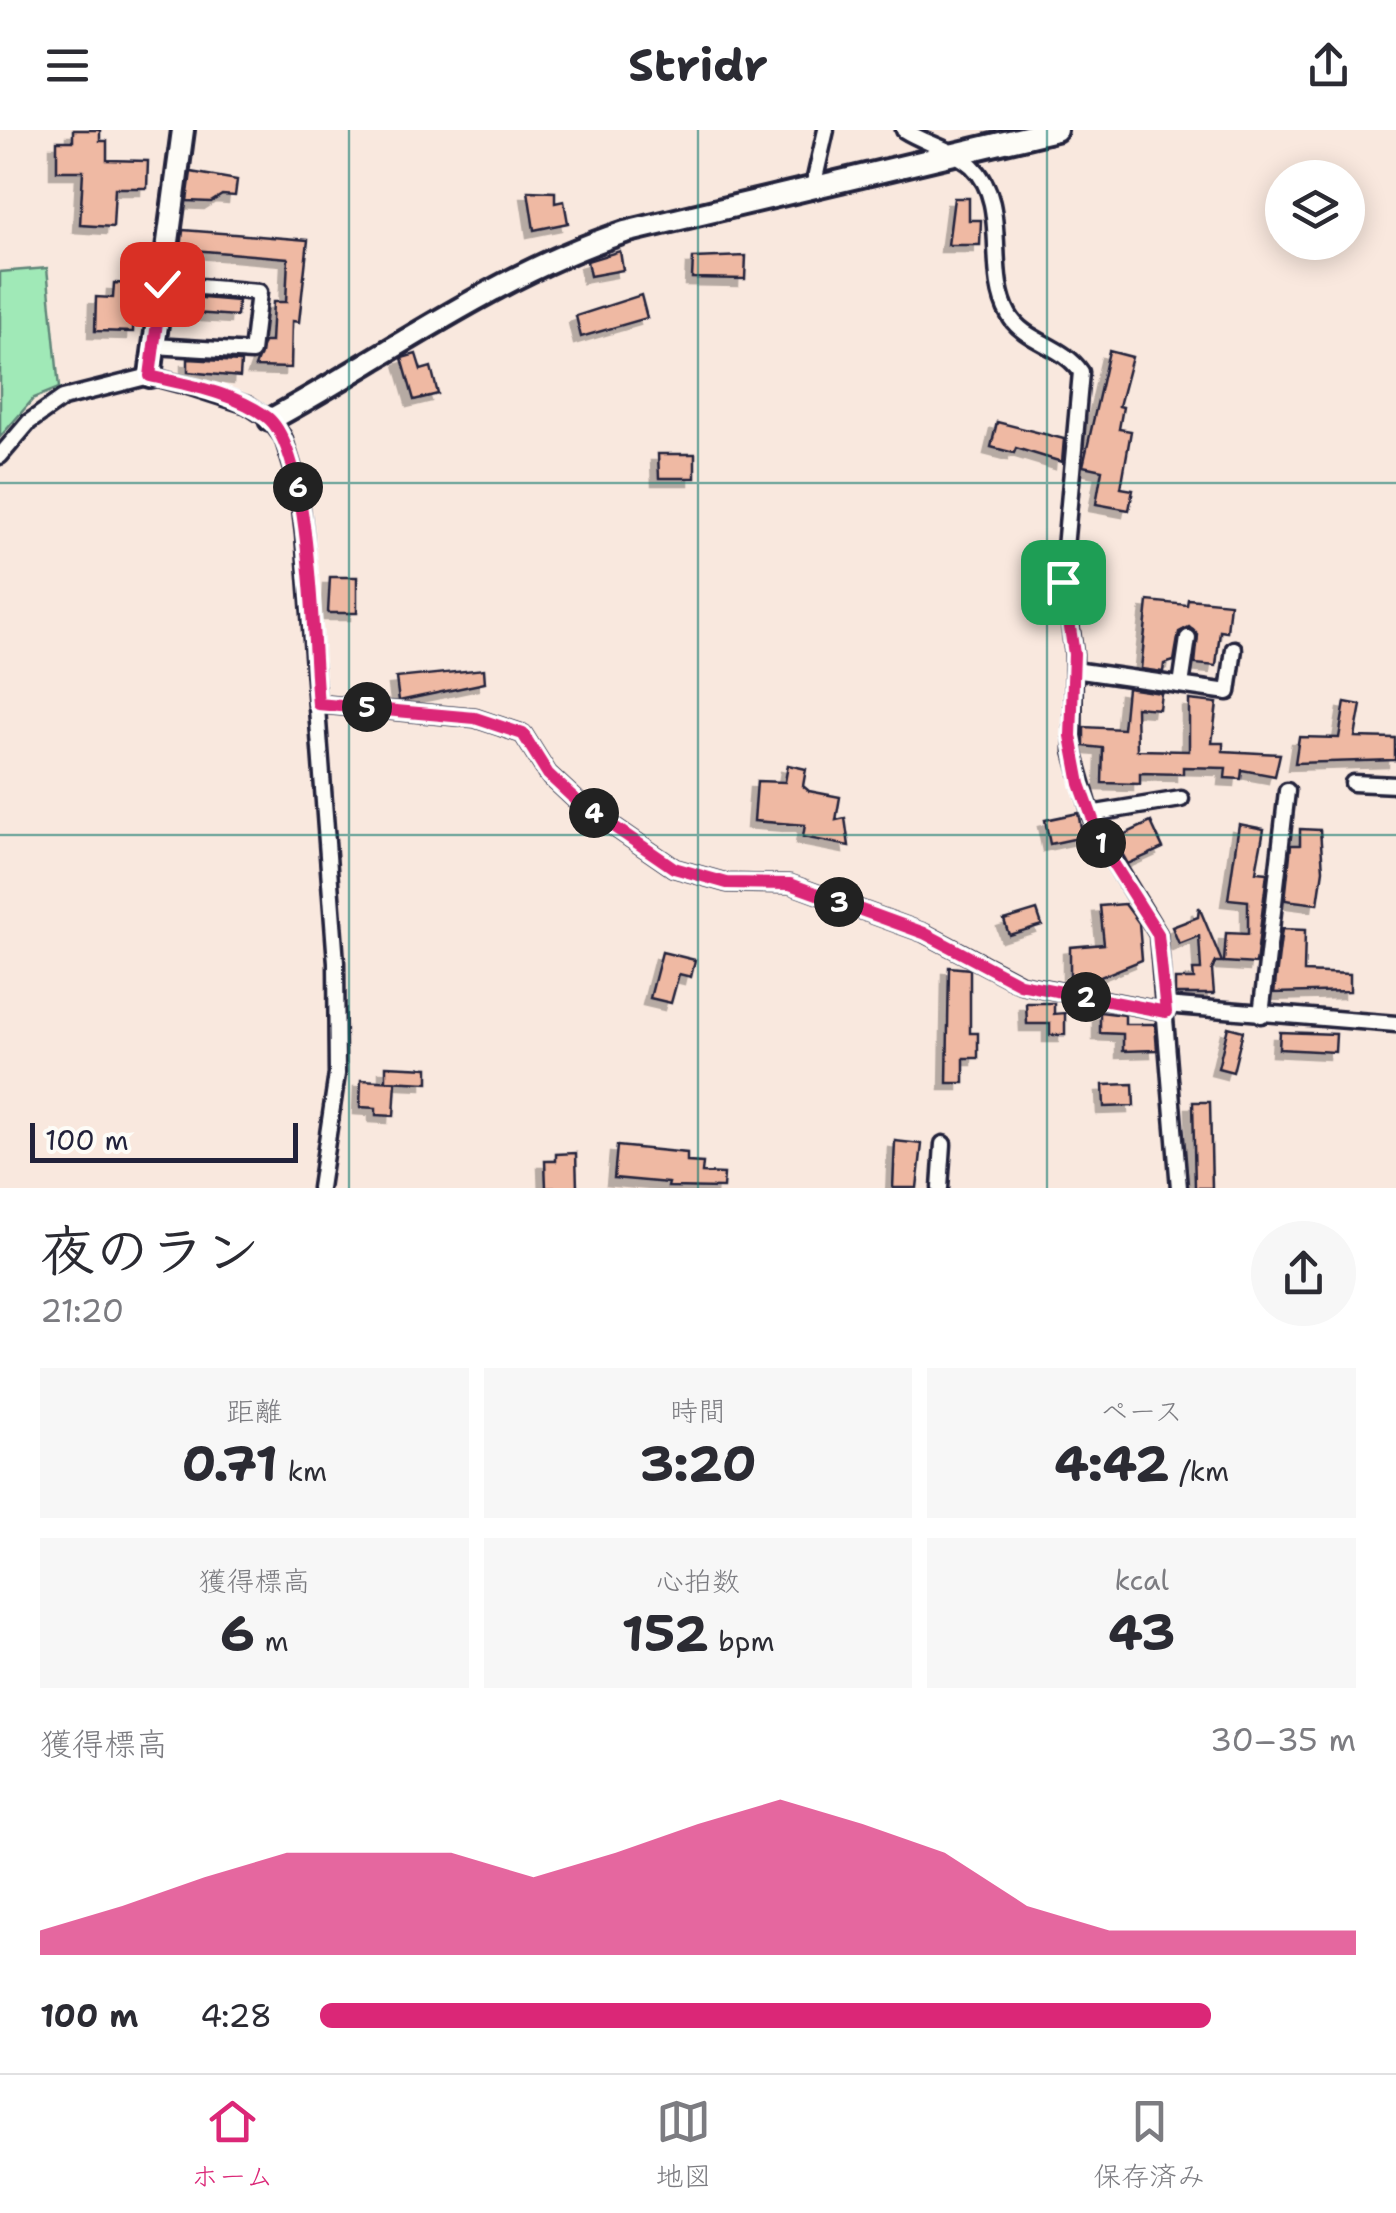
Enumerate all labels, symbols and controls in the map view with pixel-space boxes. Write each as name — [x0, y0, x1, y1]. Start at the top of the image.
text: Stridr — [628, 35, 768, 95]
icon: menu — [40, 38, 95, 93]
icon: share — [1301, 38, 1356, 93]
map controls — [1265, 160, 1365, 260]
button: layers — [1265, 160, 1365, 260]
pin — [120, 242, 205, 327]
icon: check — [135, 257, 190, 312]
pin: 6 — [273, 462, 323, 512]
text: 6 — [288, 468, 308, 506]
pin — [1021, 540, 1106, 625]
icon: arrive — [1036, 555, 1091, 610]
pin: 5 — [342, 682, 392, 732]
text: 5 — [358, 688, 376, 726]
pin: 4 — [569, 788, 619, 838]
text: 4 — [584, 794, 604, 832]
pin: 1 — [1076, 818, 1126, 868]
text: 1 — [1095, 824, 1107, 862]
pin: 3 — [814, 877, 864, 927]
text: 3 — [829, 883, 849, 921]
pin: 2 — [1061, 972, 1111, 1022]
text: 2 — [1076, 978, 1096, 1016]
scale bar — [30, 1118, 298, 1162]
text: 100 m — [45, 1121, 129, 1159]
text: 夜のラン — [40, 1214, 260, 1288]
button: share — [1251, 1221, 1356, 1326]
text: 21:20 — [40, 1289, 124, 1332]
text: 距離 — [226, 1392, 282, 1430]
text: 時間 — [670, 1392, 726, 1430]
text: ペース — [1100, 1392, 1183, 1430]
text: 0.71 — [182, 1430, 278, 1497]
text: 3:20 — [639, 1430, 757, 1497]
text: 4:42 — [1054, 1430, 1170, 1497]
text: km — [278, 1452, 327, 1490]
text: /km — [1170, 1452, 1229, 1490]
text: kcal — [1114, 1561, 1169, 1599]
text: 獲得標高 — [198, 1562, 310, 1600]
text: 心拍数 — [656, 1562, 740, 1600]
text: 43 — [1108, 1599, 1175, 1666]
text: 6 — [220, 1600, 255, 1667]
text: 152 — [621, 1600, 709, 1667]
text: m — [255, 1622, 289, 1660]
text: bpm — [709, 1622, 775, 1660]
text: 30–35 m — [1210, 1718, 1356, 1761]
text: 獲得標高 — [40, 1722, 168, 1765]
text: 100 m — [40, 1994, 139, 2037]
text: 4:28 — [200, 1994, 272, 2037]
tab: ホーム — [191, 2094, 274, 2195]
tab: 地図 — [655, 2094, 711, 2195]
tab: 保存済み — [1093, 2094, 1205, 2195]

